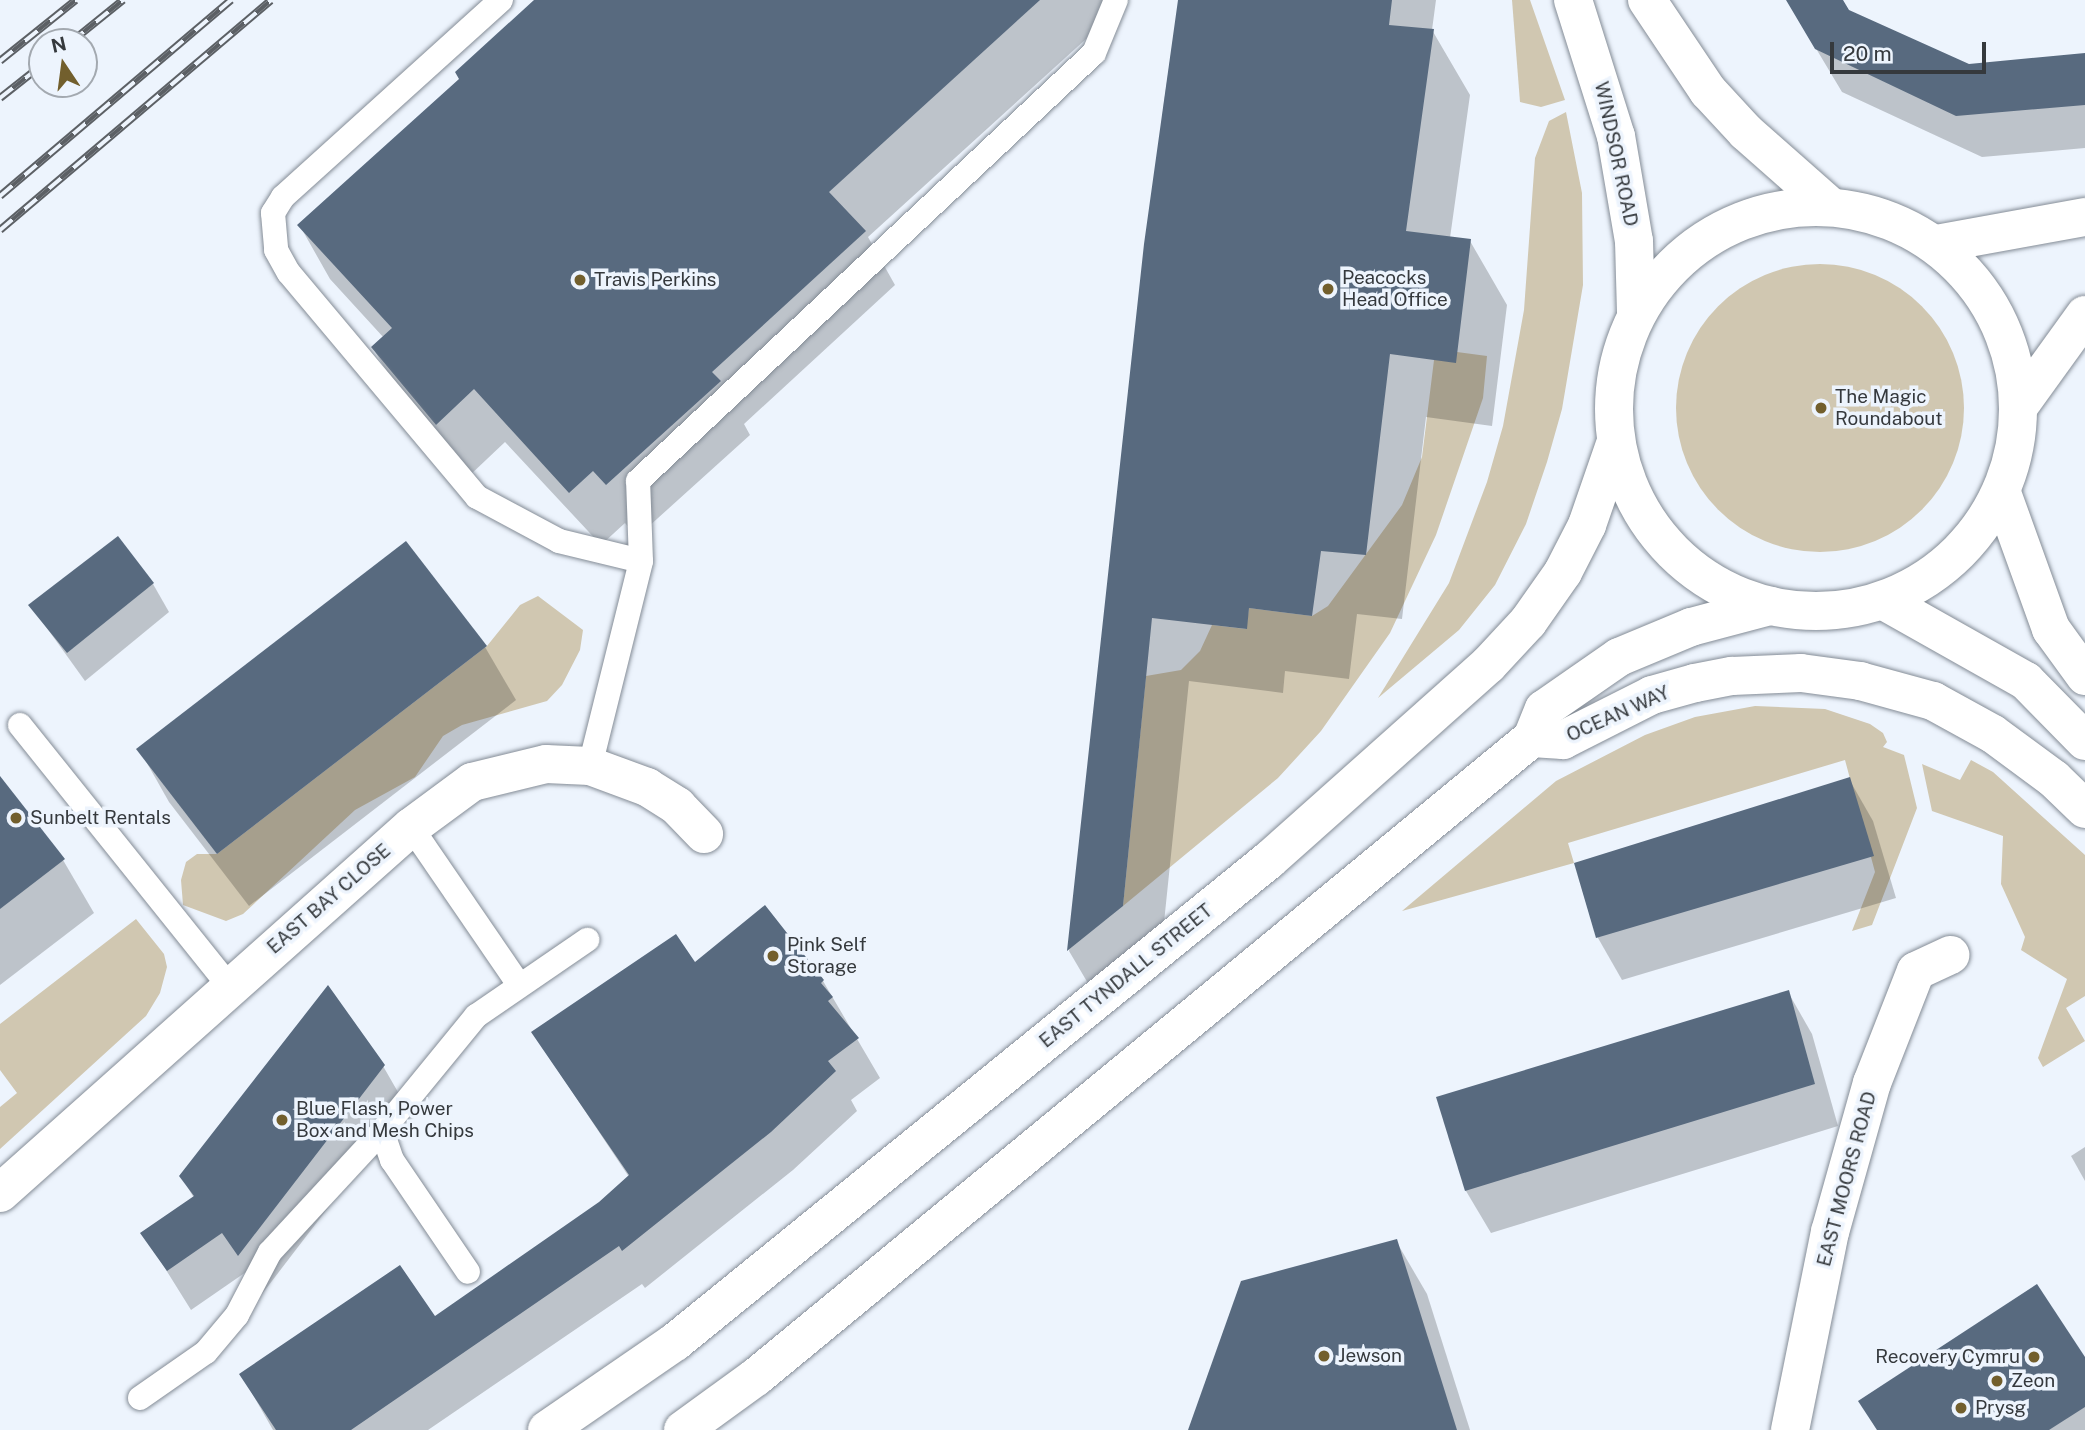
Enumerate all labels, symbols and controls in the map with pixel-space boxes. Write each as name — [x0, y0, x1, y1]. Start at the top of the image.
north arrow — [28, 28, 98, 98]
scale bar — [1833, 28, 1989, 72]
text: N — [49, 32, 68, 57]
text: 20 m — [1843, 41, 1892, 66]
street label: WINDSOR ROAD — [1590, 80, 1642, 228]
place label: Peacocks Head Office — [1342, 267, 1448, 311]
place label: Travis Perkins — [594, 269, 717, 291]
marker: Travis Perkins — [572, 272, 588, 288]
marker: Peacocks Head Office — [1320, 281, 1336, 297]
place label: The Magic Roundabout — [1835, 386, 1943, 430]
marker: The Magic Roundabout — [1813, 400, 1829, 416]
street label: OCEAN WAY — [1563, 681, 1673, 747]
place label: Sunbelt Rentals — [30, 807, 171, 829]
marker: Sunbelt Rentals — [8, 810, 24, 826]
street label: EAST BAY CLOSE — [263, 839, 395, 959]
street label: EAST TYNDALL STREET — [1035, 899, 1217, 1053]
place label: Pink Self Storage — [787, 934, 866, 978]
marker: Pink Self Storage — [765, 948, 781, 964]
street label: EAST MOORS ROAD — [1813, 1089, 1881, 1269]
place label: Blue Flash, Power Box and Mesh Chips — [296, 1098, 474, 1142]
marker: Blue Flash, Power Box and Mesh Chips — [274, 1112, 290, 1128]
place label: Jewson — [1338, 1345, 1402, 1367]
place label: Recovery Cymru — [1875, 1346, 2020, 1368]
marker: Jewson — [1316, 1348, 1332, 1364]
marker: Recovery Cymru — [2026, 1349, 2042, 1365]
place label: Zeon — [2011, 1370, 2055, 1392]
marker: Zeon — [1989, 1373, 2005, 1389]
place label: Prysg — [1975, 1397, 2026, 1419]
marker: Prysg — [1953, 1400, 1969, 1416]

